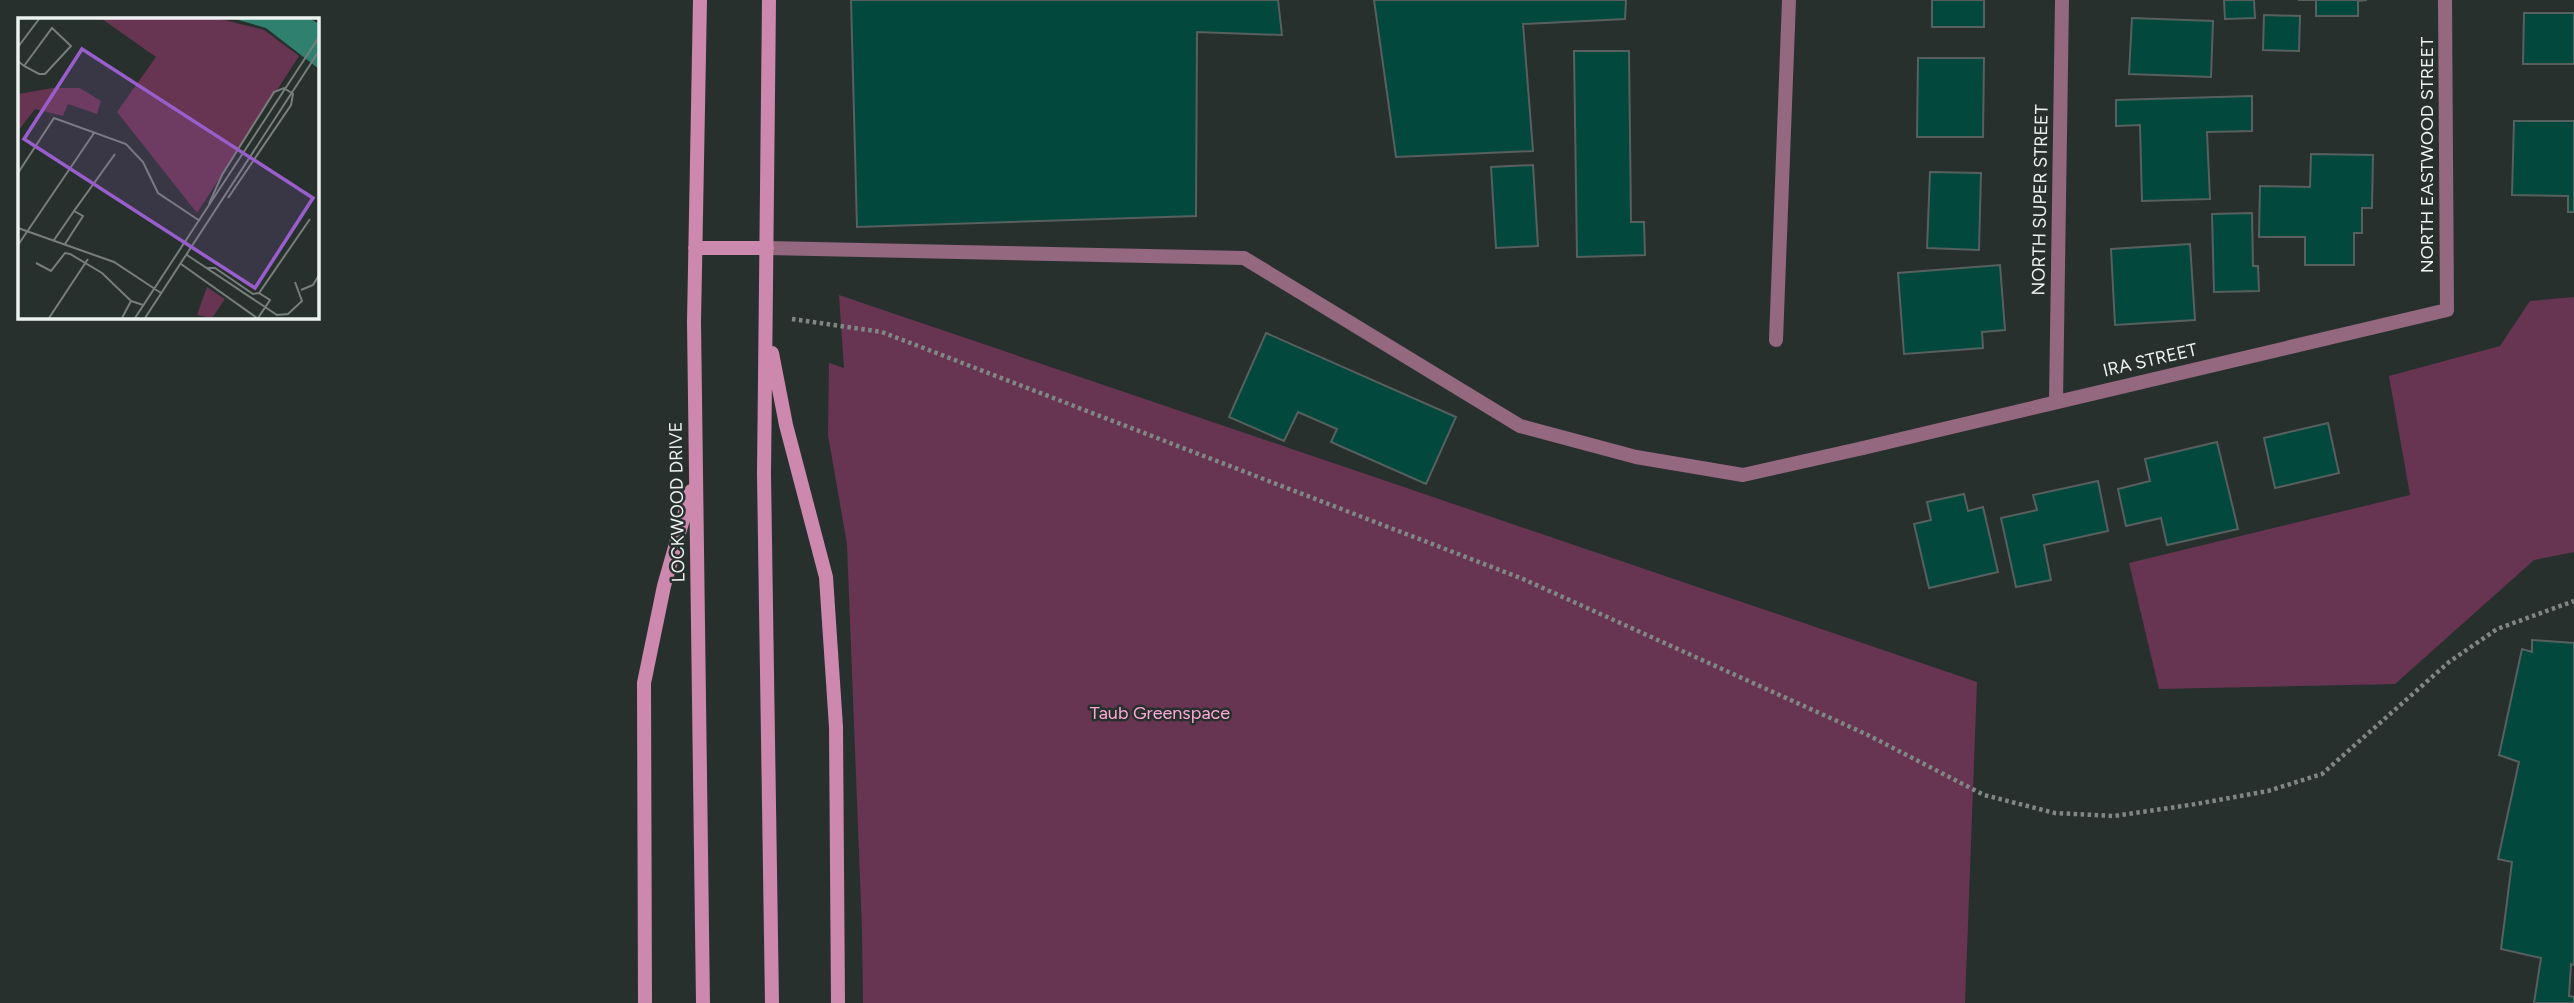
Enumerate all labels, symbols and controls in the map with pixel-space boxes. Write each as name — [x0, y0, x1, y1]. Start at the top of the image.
inset map — [18, 18, 318, 318]
street label: NORTH EASTWOOD STREET — [2416, 37, 2438, 273]
street label: NORTH SUPER STREET — [2027, 104, 2053, 296]
street label: IRA STREET — [2101, 338, 2199, 382]
street label: LOCKWOOD DRIVE — [665, 421, 689, 583]
park label: Taub Greenspace — [1090, 702, 1230, 724]

